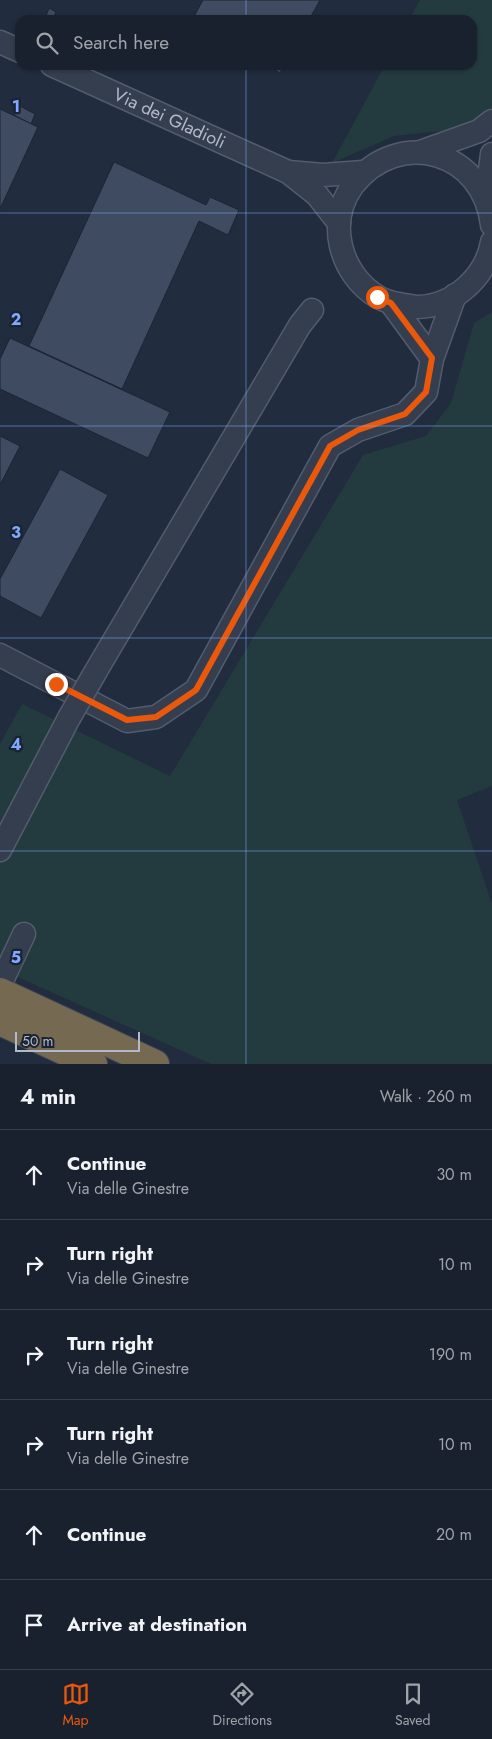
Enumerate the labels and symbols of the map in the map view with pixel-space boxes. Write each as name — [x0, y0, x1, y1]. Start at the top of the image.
street label: Via dei Gladioli — [109, 82, 230, 155]
text: 1 — [12, 95, 20, 118]
route start — [366, 286, 389, 309]
text: 2 — [11, 308, 21, 331]
text: 3 — [11, 521, 21, 544]
route end — [45, 673, 68, 696]
text: 4 — [10, 733, 22, 756]
text: 5 — [11, 946, 21, 969]
scale bar — [15, 1029, 140, 1052]

